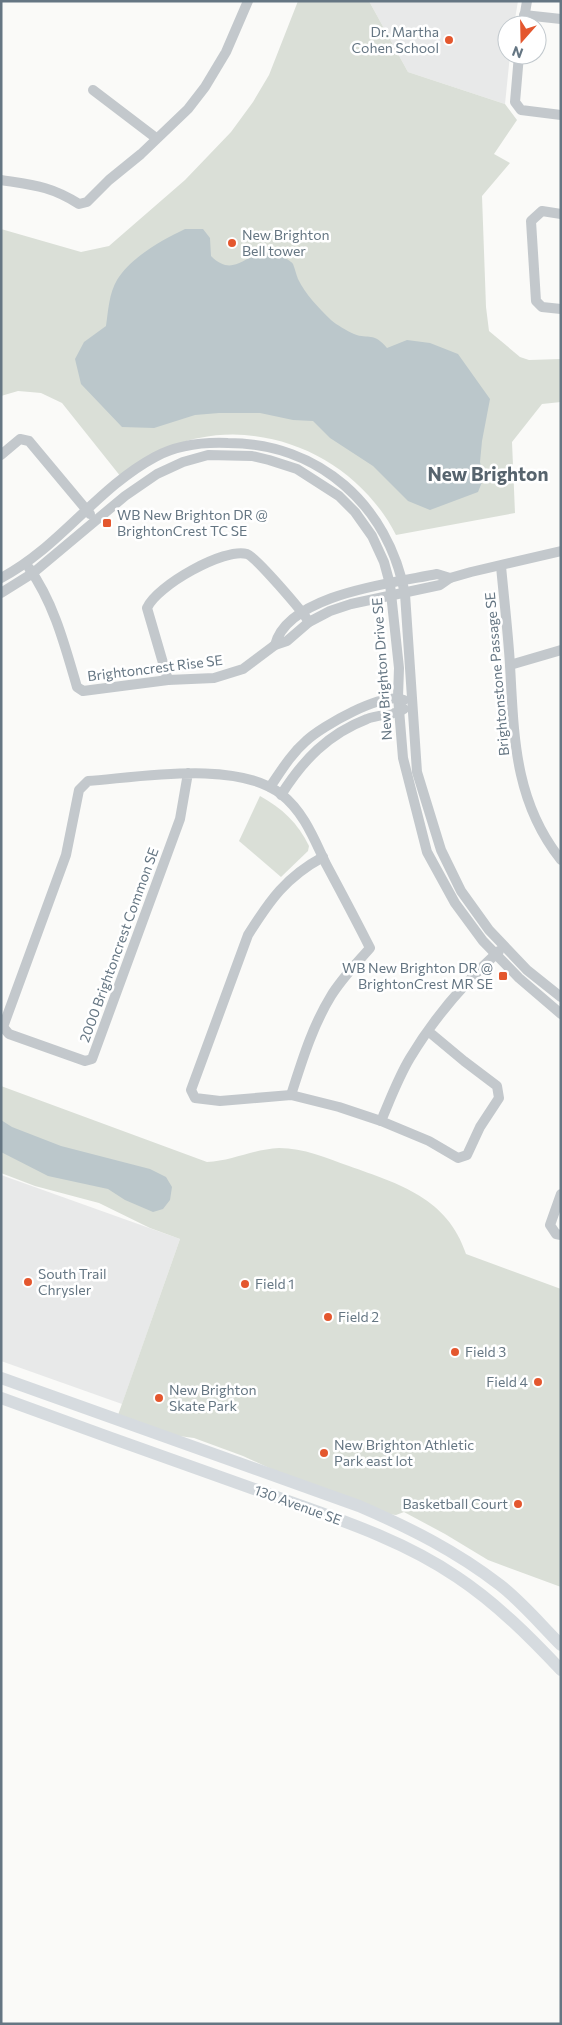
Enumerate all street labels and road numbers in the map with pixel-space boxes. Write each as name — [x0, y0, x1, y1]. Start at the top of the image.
street label: Brightonstone Passage SE — [481, 591, 512, 757]
street label: New Brighton Drive SE — [368, 597, 395, 741]
street label: Brightoncrest Rise SE — [86, 651, 224, 684]
street label: 2000 Brightoncrest Common SE — [75, 845, 162, 1045]
street label: 130 Avenue SE — [252, 1481, 344, 1528]

